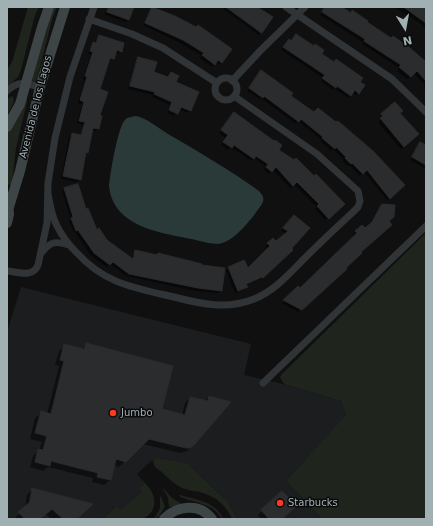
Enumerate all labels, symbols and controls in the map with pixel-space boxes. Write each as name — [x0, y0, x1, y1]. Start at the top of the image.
north arrow — [385, 8, 425, 48]
text: N — [402, 33, 413, 48]
street label: Avenida de los Lagos — [17, 54, 55, 160]
place label: Jumbo — [121, 407, 152, 419]
marker: Jumbo — [108, 408, 118, 418]
place label: Starbucks — [288, 497, 338, 509]
marker: Starbucks — [275, 498, 285, 508]

